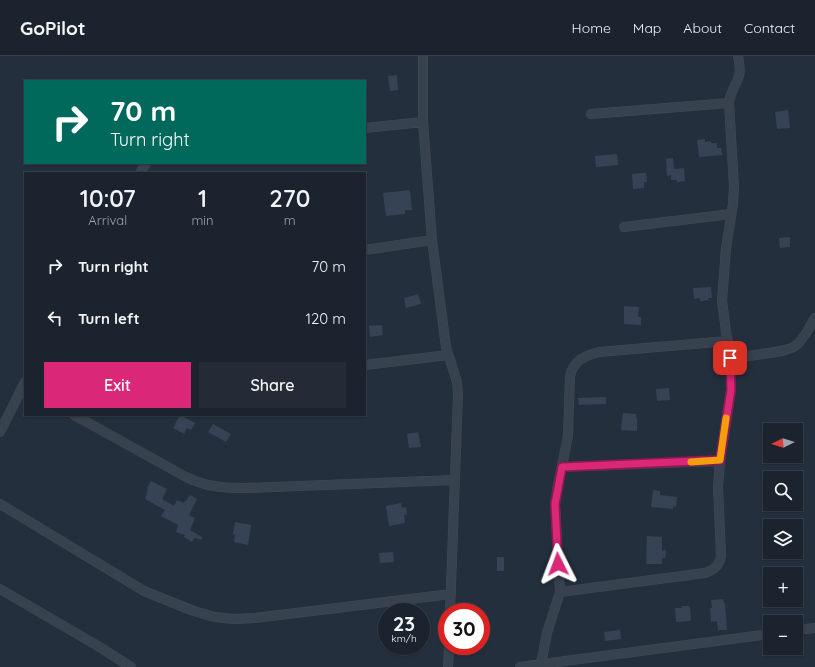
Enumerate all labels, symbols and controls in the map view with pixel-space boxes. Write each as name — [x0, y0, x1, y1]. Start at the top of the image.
text: GoPilot — [20, 16, 86, 40]
text: Home — [572, 19, 611, 37]
text: Map — [633, 19, 661, 37]
text: About — [683, 19, 722, 37]
text: Contact — [744, 19, 795, 37]
text: 70 m — [110, 93, 176, 128]
icon: right — [44, 96, 96, 148]
text: Turn right — [110, 128, 190, 151]
text: 10:07 — [80, 183, 136, 213]
text: 1 — [198, 183, 207, 213]
text: 270 — [269, 183, 310, 213]
text: Arrival — [88, 212, 127, 228]
text: min — [191, 212, 214, 228]
text: m — [284, 212, 296, 228]
icon: right — [44, 255, 66, 277]
text: Turn right — [78, 257, 149, 276]
text: 70 m — [312, 257, 346, 276]
icon: left — [44, 307, 66, 329]
text: Turn left — [78, 309, 140, 328]
text: 120 m — [305, 309, 346, 328]
pin — [713, 341, 747, 375]
icon: arrive — [719, 347, 741, 369]
button: Exit — [44, 362, 191, 408]
button: Share — [199, 362, 346, 408]
north arrow — [763, 423, 803, 463]
map controls — [763, 423, 803, 655]
button: search — [763, 471, 803, 511]
button: layers — [763, 519, 803, 559]
position arrow — [537, 543, 579, 585]
button: + — [763, 567, 803, 607]
speed limit sign: 30 — [438, 603, 490, 655]
text: 23 — [393, 611, 415, 636]
button: − — [763, 615, 803, 655]
text: km/h — [391, 632, 417, 645]

